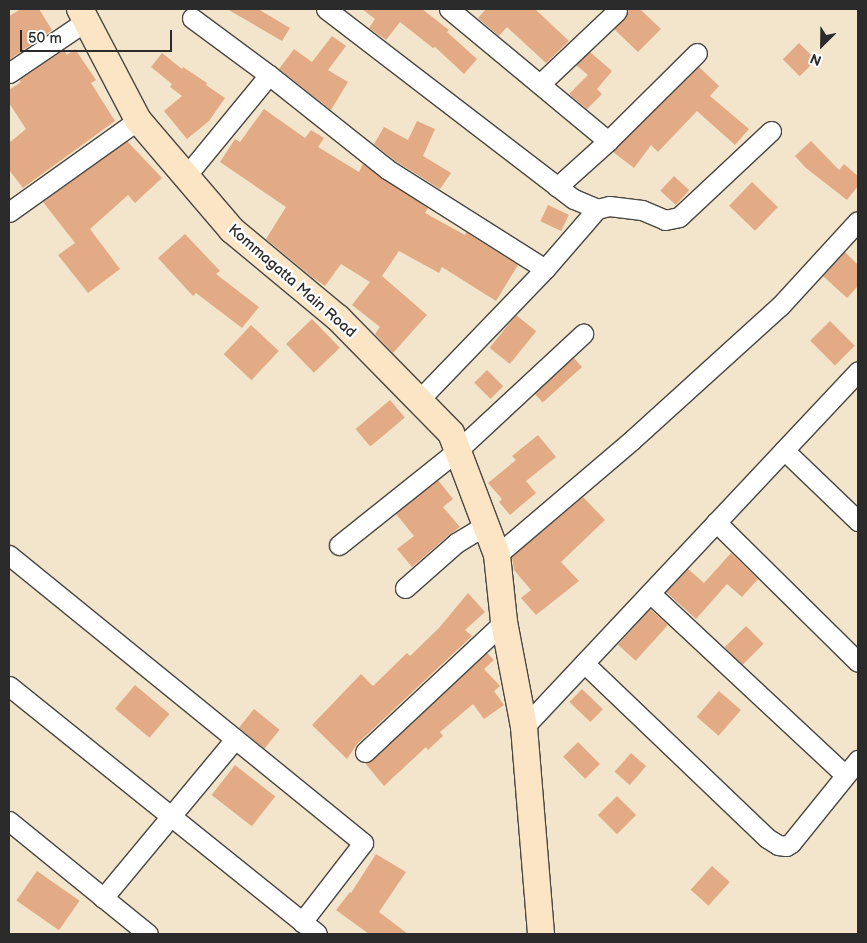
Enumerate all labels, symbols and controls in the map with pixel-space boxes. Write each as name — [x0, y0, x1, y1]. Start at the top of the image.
scale bar — [22, 20, 175, 52]
north arrow — [797, 20, 847, 70]
text: 50 m — [28, 29, 62, 48]
text: N — [808, 49, 824, 69]
street label: Kommagatta Main Road — [224, 221, 360, 341]

